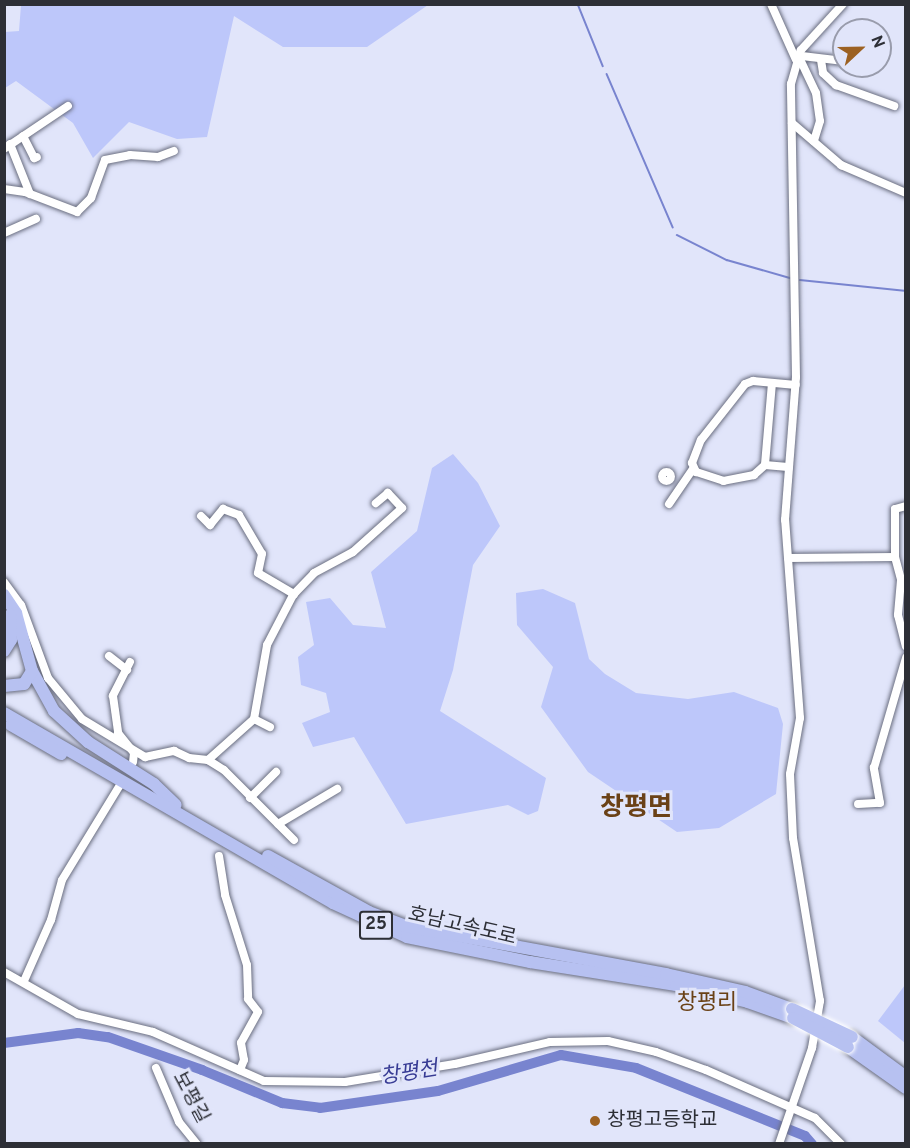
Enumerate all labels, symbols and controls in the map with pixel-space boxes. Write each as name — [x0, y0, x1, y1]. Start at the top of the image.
north arrow — [832, 18, 892, 78]
text: N — [865, 33, 888, 51]
district label: 창평면 — [600, 793, 672, 825]
street label: 호남고속도로 — [406, 903, 518, 951]
road number: 25 — [358, 910, 394, 940]
district label: 창평리 — [677, 991, 737, 1017]
water label: 창평천 — [378, 1057, 440, 1091]
street label: 보평길 — [166, 1068, 214, 1128]
place label: 창평고등학교 — [607, 1109, 717, 1133]
marker: 창평고등학교 — [588, 1114, 602, 1128]

